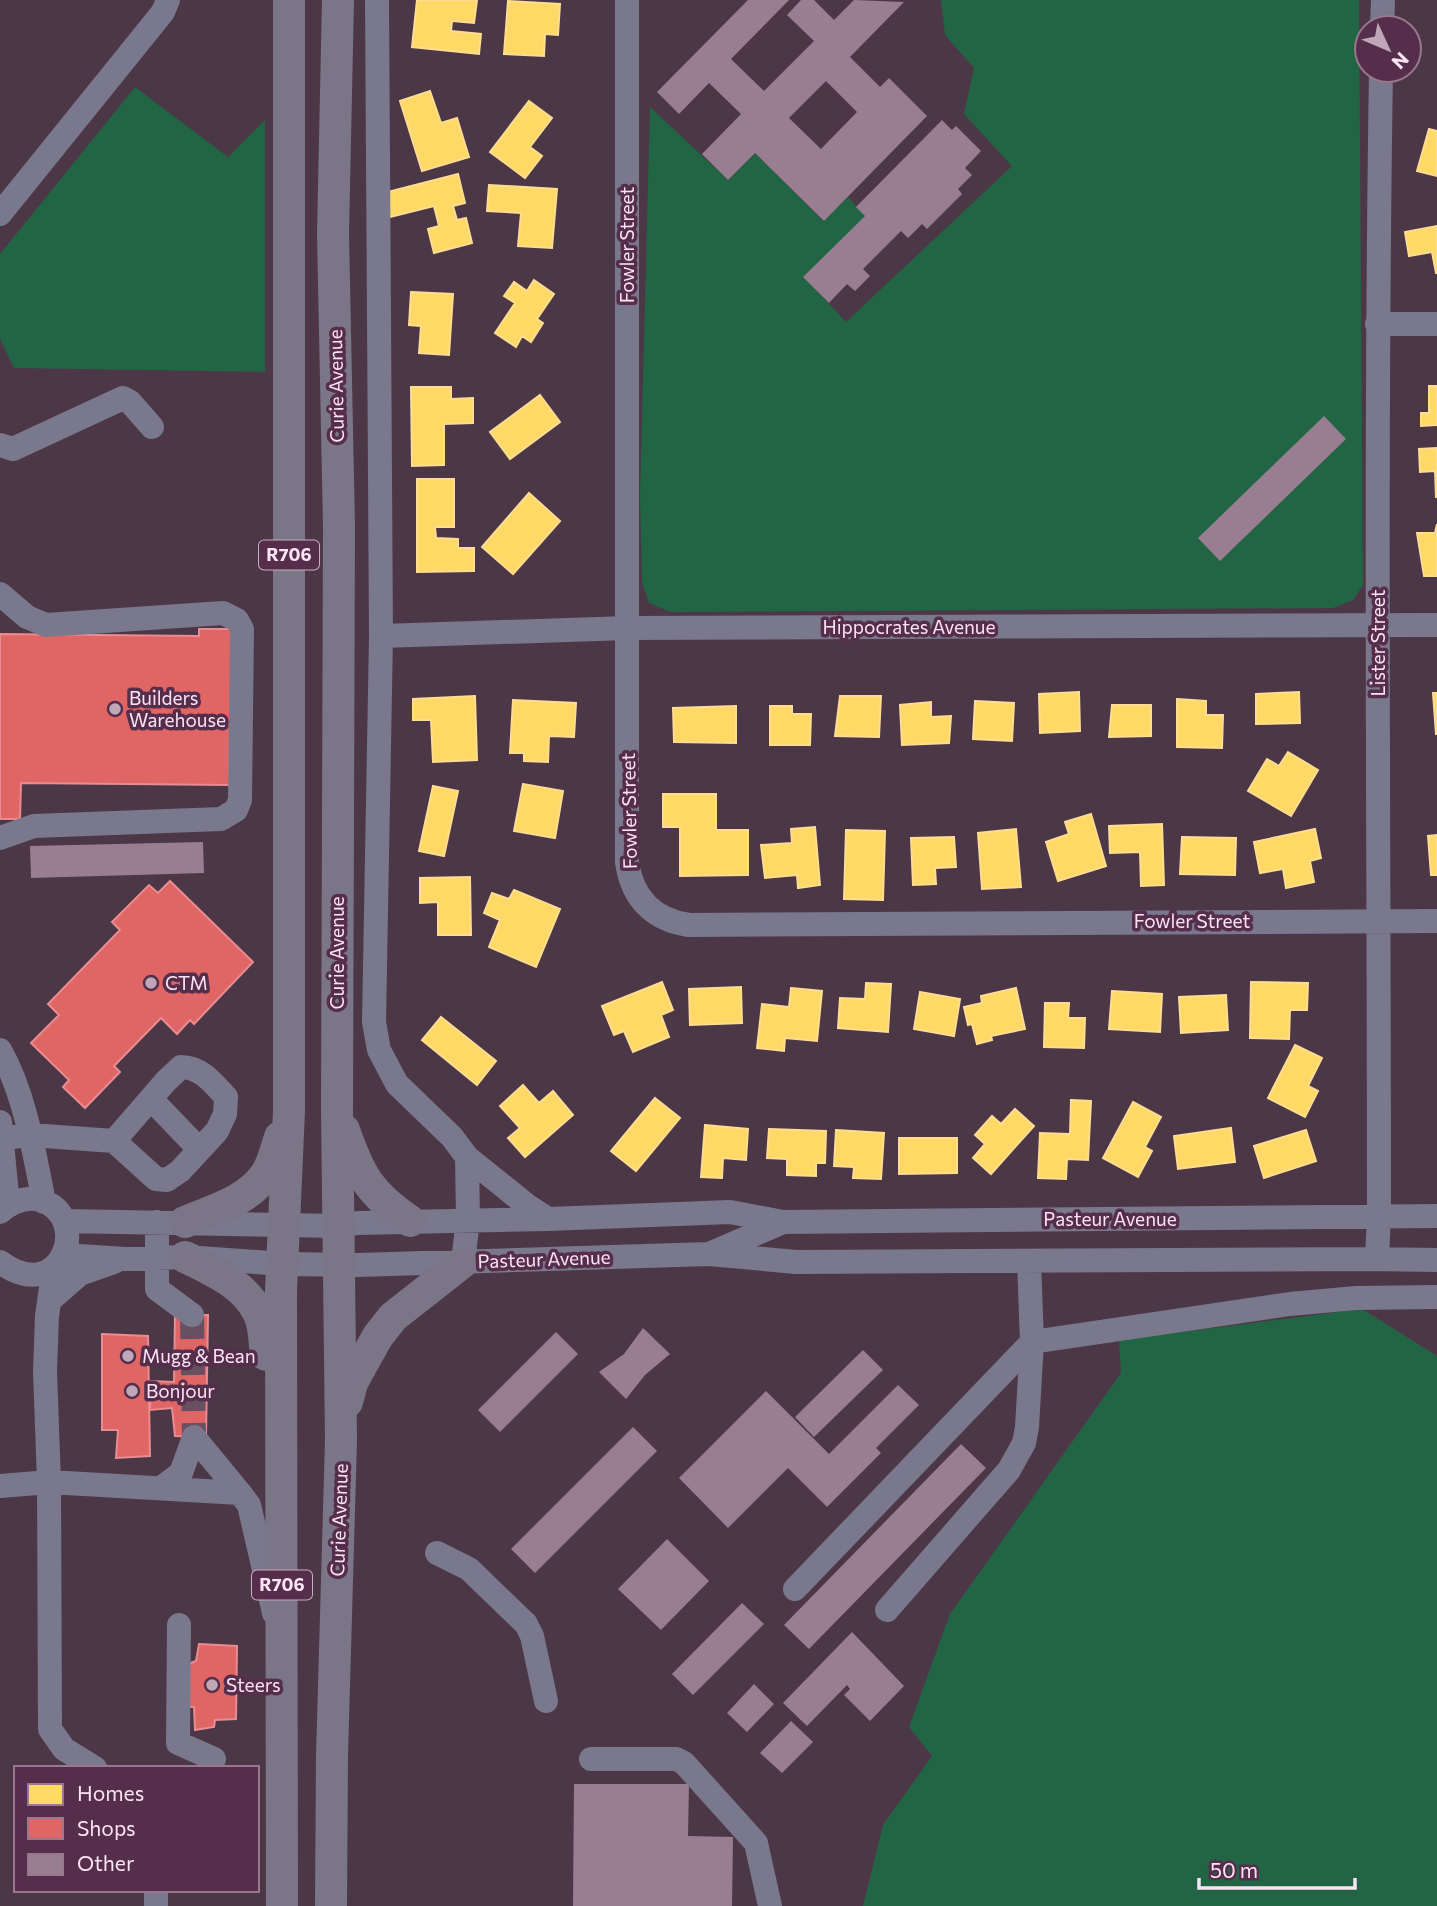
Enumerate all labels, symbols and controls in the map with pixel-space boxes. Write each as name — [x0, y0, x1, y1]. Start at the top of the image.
north arrow — [1353, 14, 1423, 84]
text: N — [1387, 48, 1414, 74]
street label: Fowler Street — [615, 187, 638, 303]
street label: Curie Avenue — [323, 329, 348, 443]
road number: R706 — [259, 540, 319, 570]
street label: Lister Street — [1366, 589, 1389, 696]
street label: Hippocrates Avenue — [823, 615, 995, 638]
place label: Builders Warehouse — [129, 686, 226, 731]
marker: Builders Warehouse — [107, 701, 123, 717]
street label: Fowler Street — [616, 752, 641, 869]
street label: Curie Avenue — [325, 896, 348, 1010]
street label: Fowler Street — [1134, 909, 1250, 932]
place label: CTM — [165, 971, 208, 994]
marker: CTM — [143, 975, 159, 991]
street label: Pasteur Avenue — [1043, 1207, 1177, 1230]
street label: Pasteur Avenue — [477, 1245, 611, 1272]
place label: Mugg & Bean — [142, 1344, 256, 1367]
marker: Mugg & Bean — [120, 1348, 136, 1364]
place label: Bonjour — [146, 1379, 215, 1402]
marker: Bonjour — [124, 1383, 140, 1399]
street label: Curie Avenue — [325, 1463, 352, 1577]
road number: R706 — [252, 1570, 312, 1600]
place label: Steers — [226, 1673, 281, 1696]
marker: Steers — [204, 1677, 220, 1693]
legend — [14, 1766, 259, 1892]
text: Homes — [77, 1780, 144, 1805]
text: Shops — [77, 1815, 136, 1840]
scale bar — [1199, 1846, 1355, 1890]
text: Other — [77, 1850, 134, 1875]
text: 50 m — [1210, 1857, 1258, 1882]

